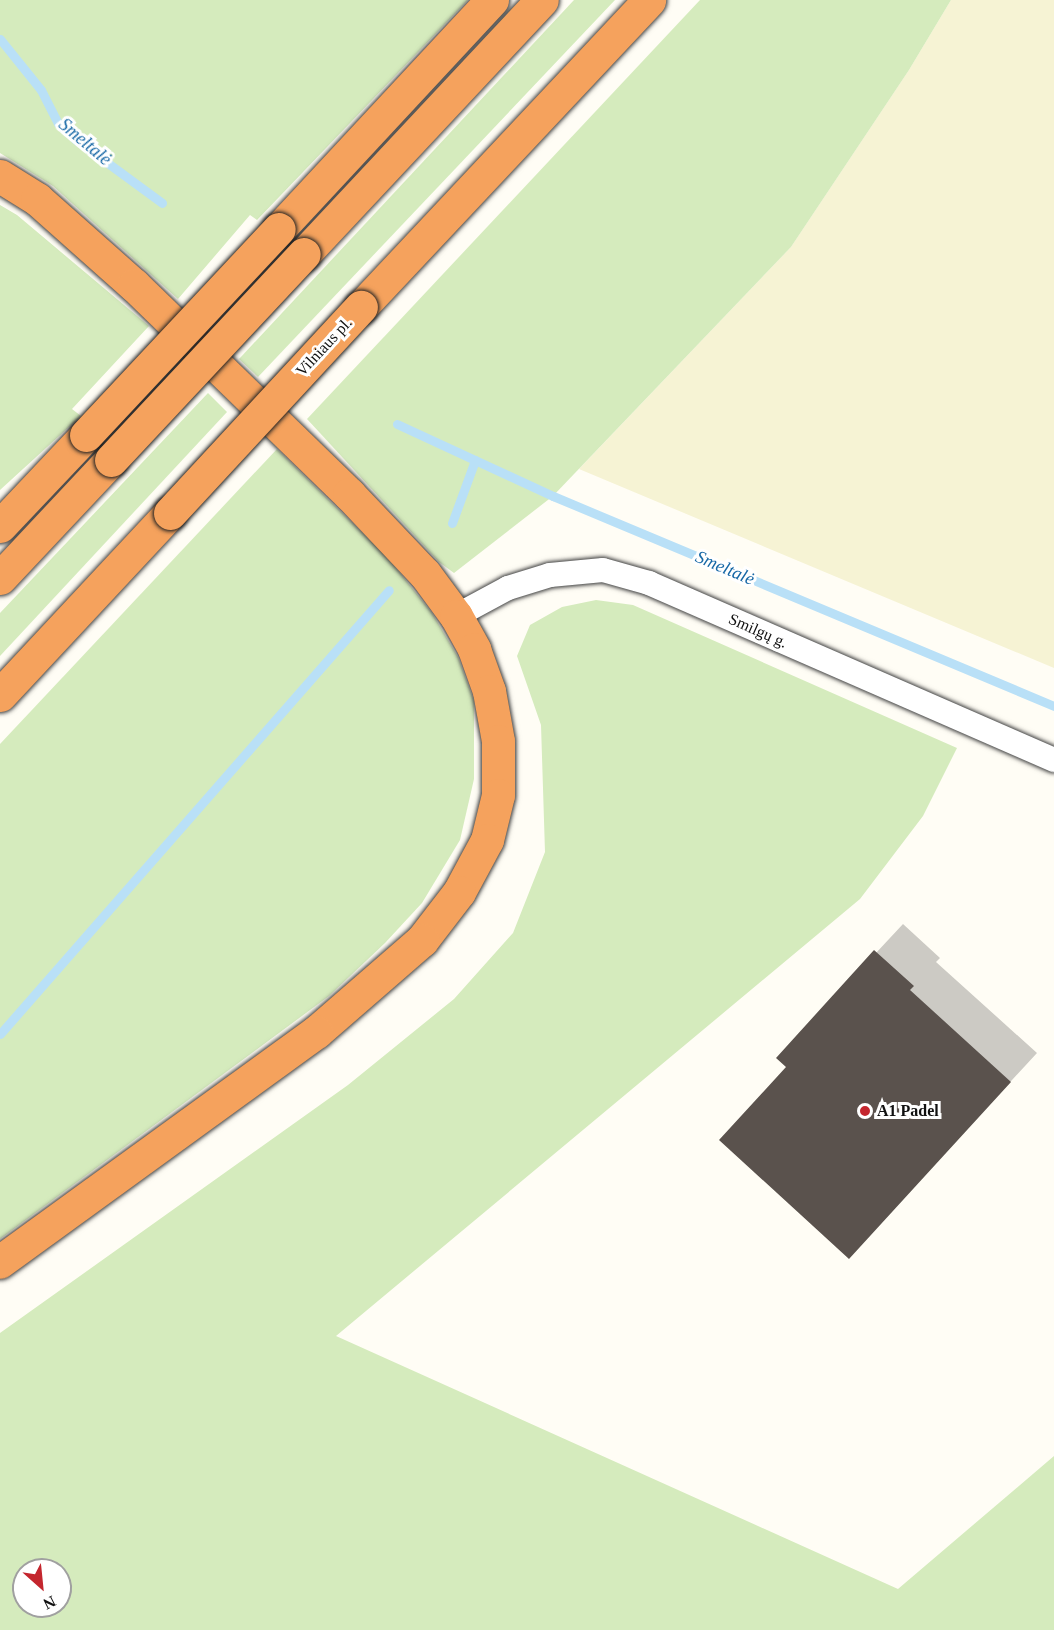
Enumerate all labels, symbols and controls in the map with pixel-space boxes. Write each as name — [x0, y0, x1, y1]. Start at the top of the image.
water label: Smeltalė — [54, 114, 116, 170]
street label: Vilniaus pl. — [292, 314, 356, 380]
water label: Smeltalė — [692, 546, 758, 590]
street label: Smilgų g. — [726, 610, 790, 652]
place label: A1 Padel — [877, 1101, 939, 1121]
marker: A1 Padel — [858, 1104, 872, 1118]
north arrow — [12, 1558, 72, 1618]
text: N — [40, 1593, 59, 1613]

